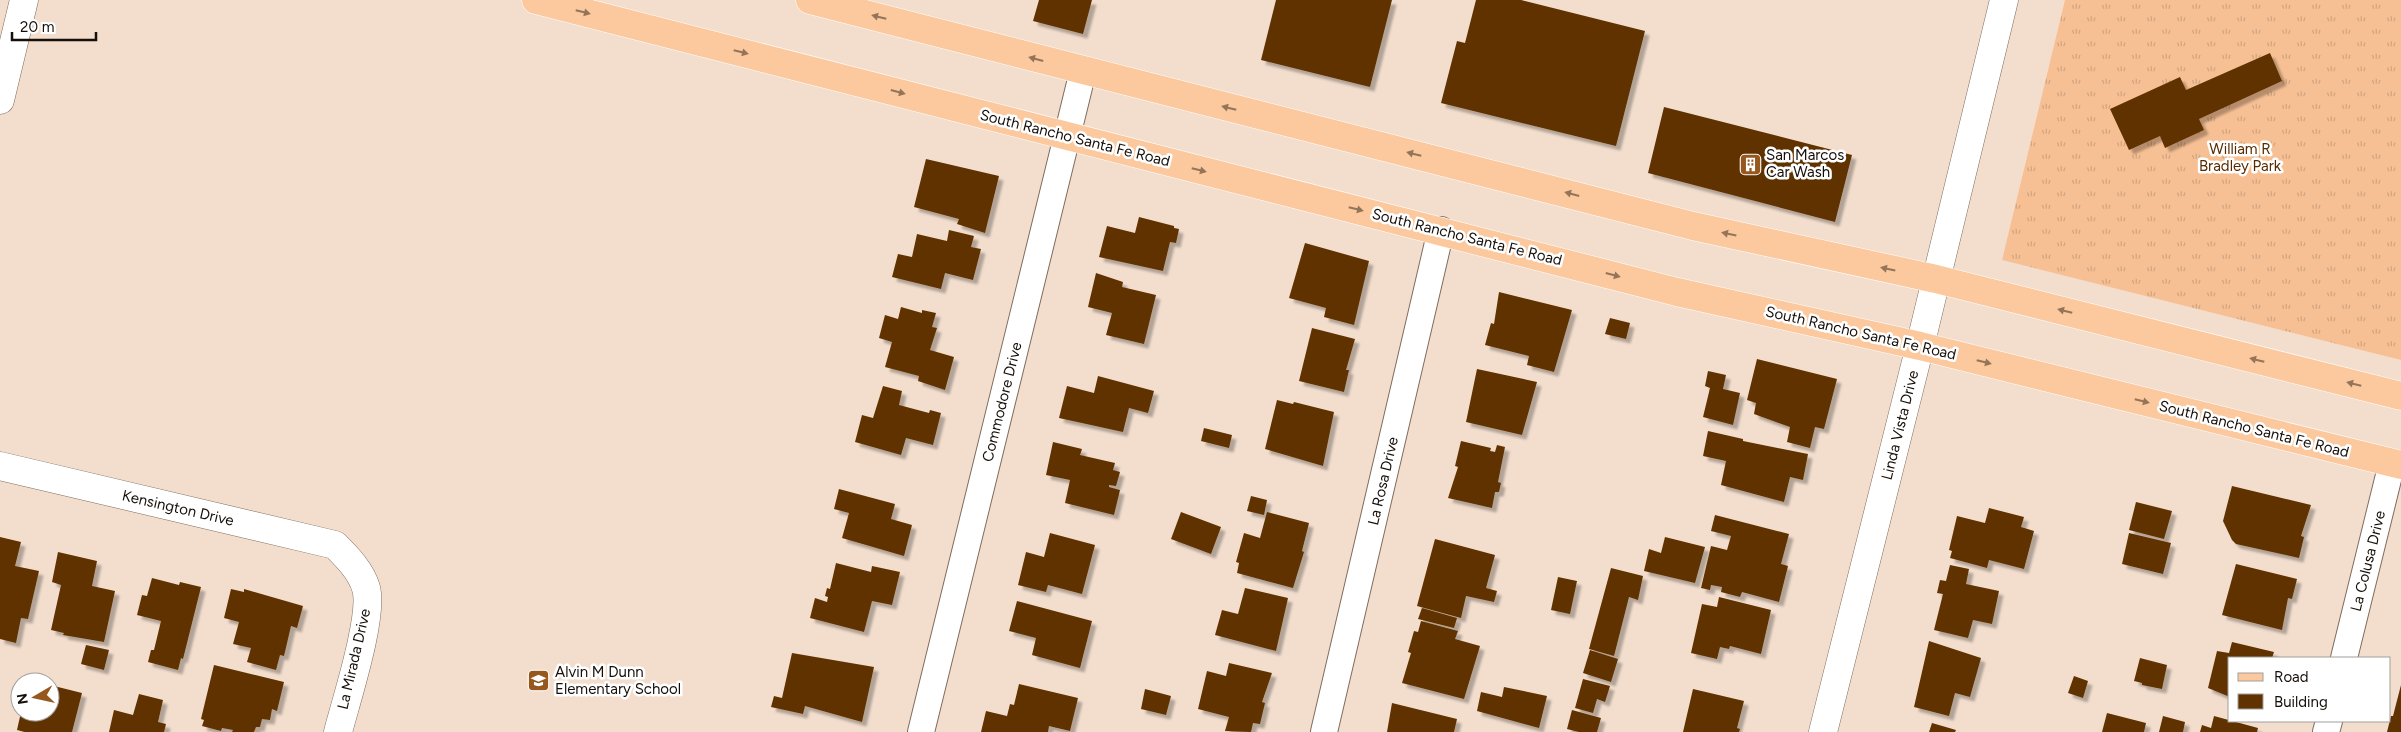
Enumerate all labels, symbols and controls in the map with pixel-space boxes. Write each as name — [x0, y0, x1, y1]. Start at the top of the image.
one-way arrow — [575, 8, 591, 16]
scale bar — [12, 10, 96, 42]
one-way arrow — [871, 13, 886, 21]
text: 20 m — [20, 18, 54, 36]
one-way arrow — [733, 48, 748, 56]
one-way arrow — [1028, 55, 1043, 63]
one-way arrow — [890, 88, 905, 96]
one-way arrow — [1221, 104, 1236, 112]
street label: South Rancho Santa Fe Road — [978, 106, 1172, 170]
park label: William R Bradley Park — [2199, 140, 2282, 175]
place label: San Marcos Car Wash — [1766, 146, 1844, 181]
one-way arrow — [1407, 150, 1422, 158]
building icon: San Marcos Car Wash — [1738, 152, 1762, 176]
one-way arrow — [1191, 166, 1206, 174]
one-way arrow — [1564, 190, 1579, 198]
one-way arrow — [1349, 205, 1364, 213]
street label: South Rancho Santa Fe Road — [1370, 205, 1564, 269]
one-way arrow — [1722, 230, 1737, 238]
one-way arrow — [1880, 265, 1896, 273]
one-way arrow — [1605, 271, 1620, 279]
street label: South Rancho Santa Fe Road — [1764, 302, 1958, 364]
one-way arrow — [2057, 307, 2072, 315]
street label: Commodore Drive — [978, 340, 1026, 464]
one-way arrow — [2249, 355, 2264, 363]
one-way arrow — [1977, 358, 1992, 366]
street label: Linda Vista Drive — [1878, 368, 1922, 482]
one-way arrow — [2346, 380, 2361, 388]
one-way arrow — [2135, 397, 2150, 405]
street label: South Rancho Santa Fe Road — [2157, 397, 2351, 461]
street label: La Rosa Drive — [1364, 435, 1402, 527]
street label: Kensington Drive — [120, 486, 236, 530]
street label: La Colusa Drive — [2347, 509, 2389, 613]
street label: La Mirada Drive — [334, 607, 374, 711]
legend — [2228, 657, 2391, 722]
place label: Alvin M Dunn Elementary School — [555, 663, 681, 698]
text: Road — [2274, 668, 2309, 686]
school or university icon: Alvin M Dunn Elementary School — [527, 669, 551, 693]
north arrow — [10, 672, 60, 722]
text: N — [13, 692, 32, 706]
text: Building — [2274, 693, 2328, 711]

